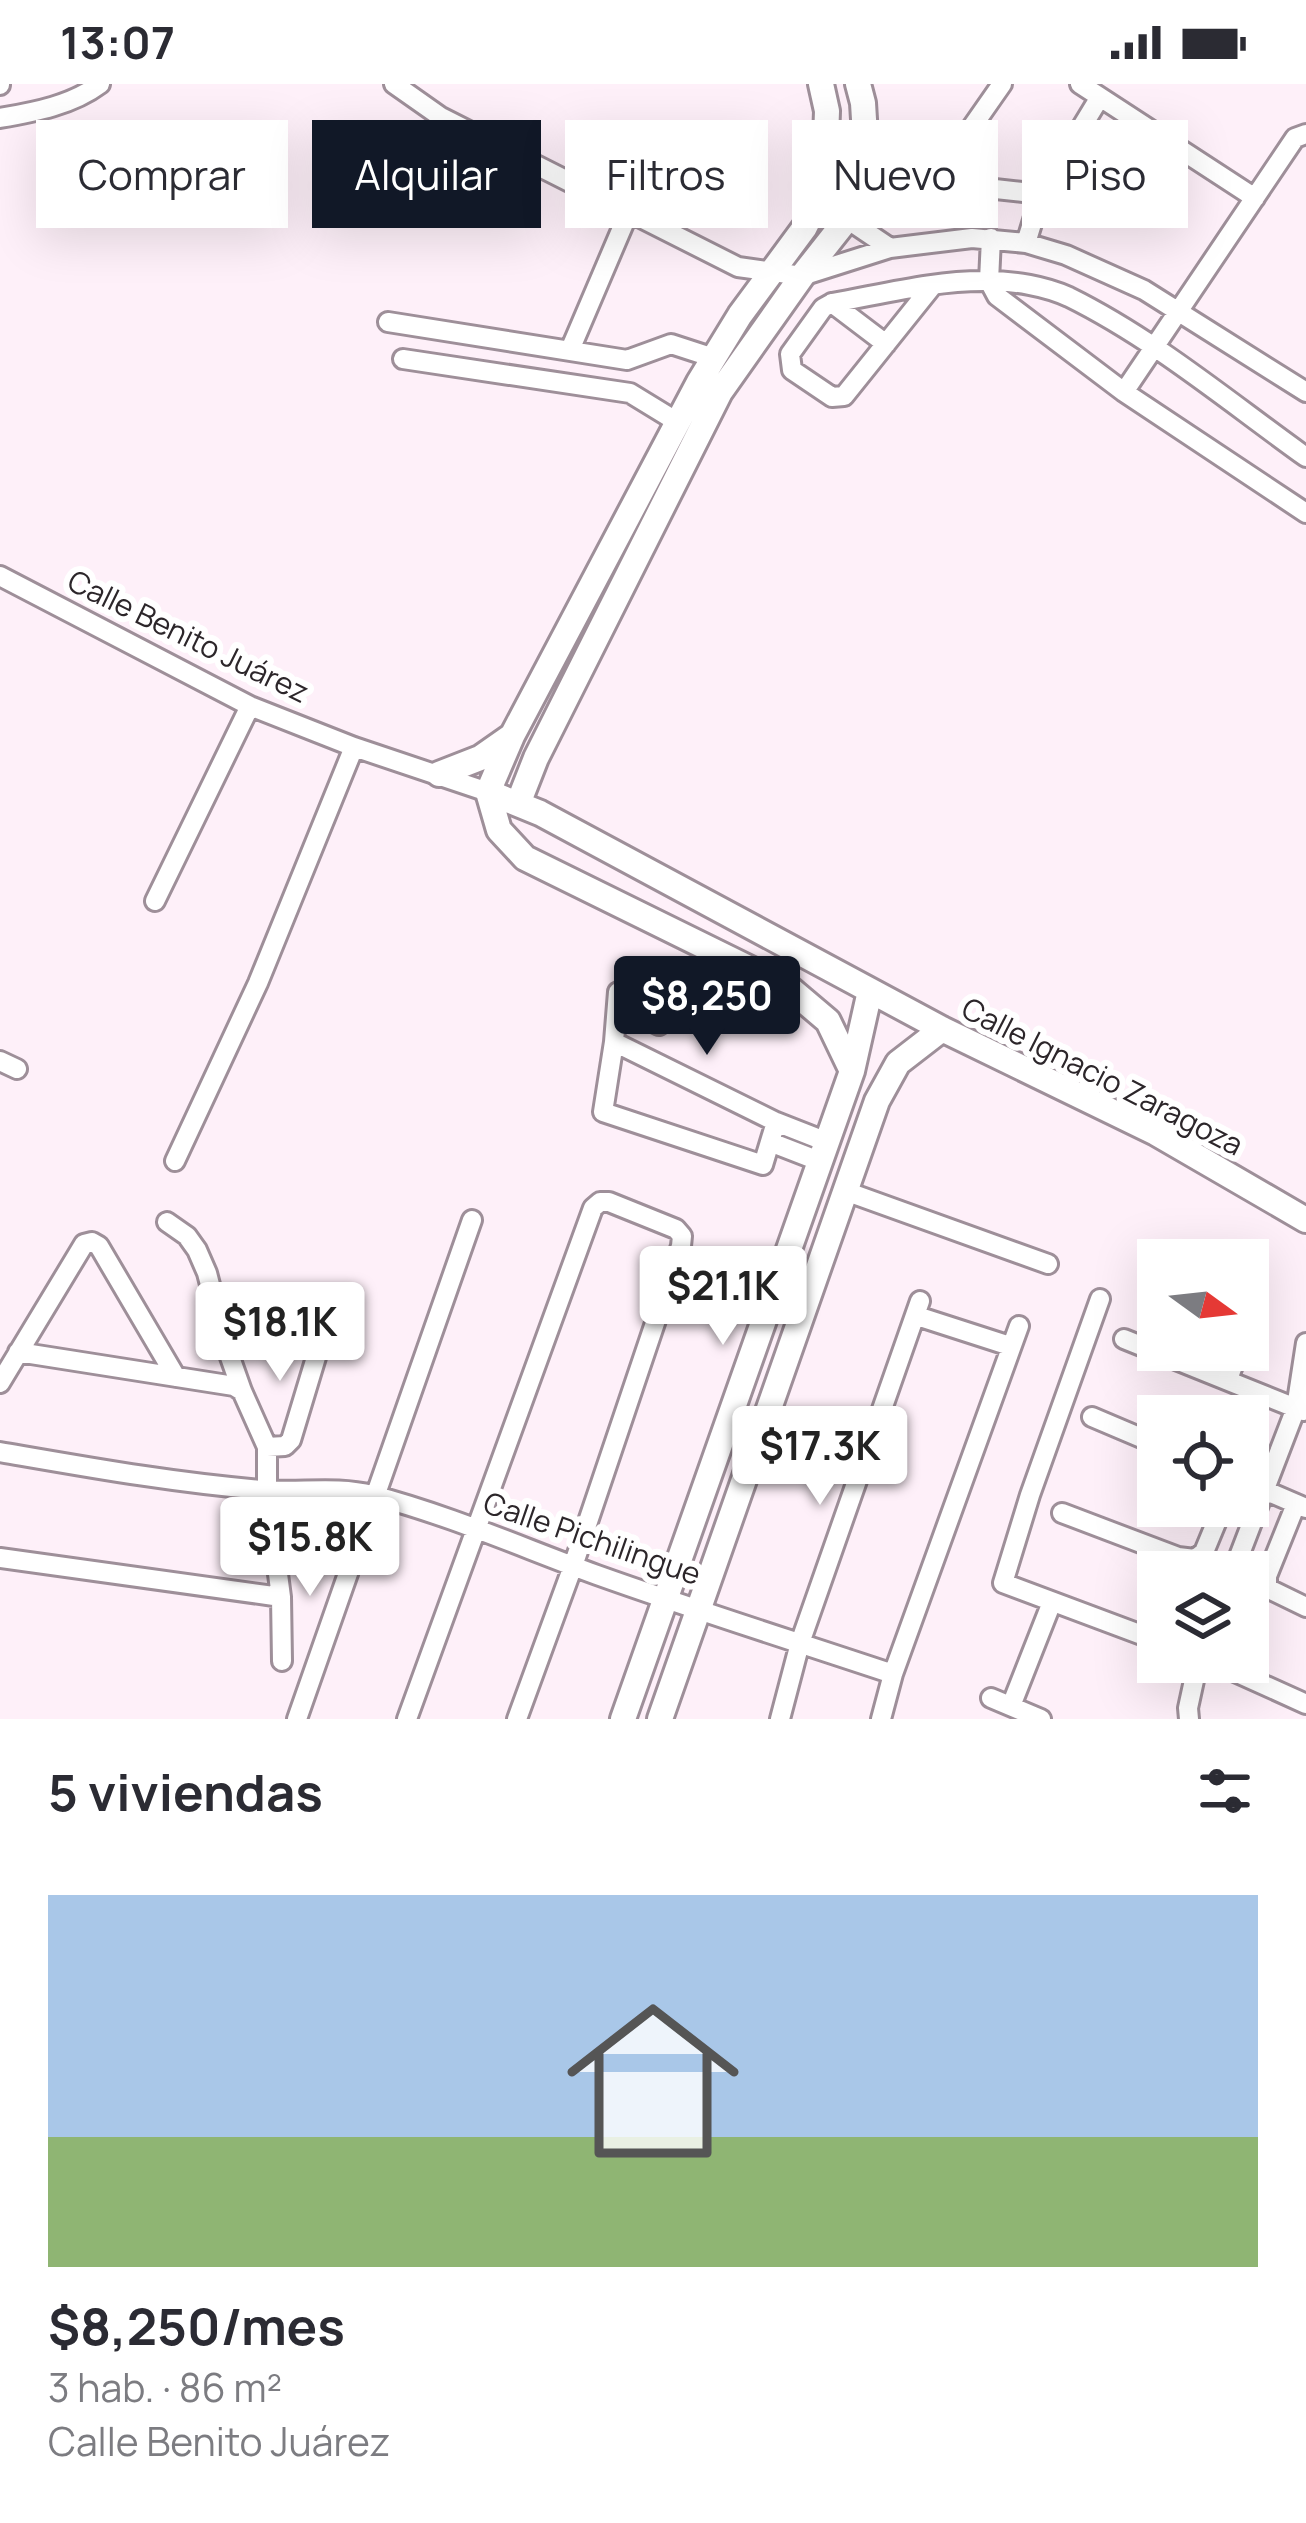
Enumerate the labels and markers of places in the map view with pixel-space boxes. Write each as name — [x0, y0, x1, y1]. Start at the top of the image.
pin: $8,250 — [609, 956, 805, 1058]
pin: $21.1K — [625, 1246, 821, 1348]
pin: $18.1K — [182, 1282, 378, 1384]
pin: $17.3K — [722, 1406, 918, 1508]
pin: $15.8K — [212, 1497, 408, 1599]

